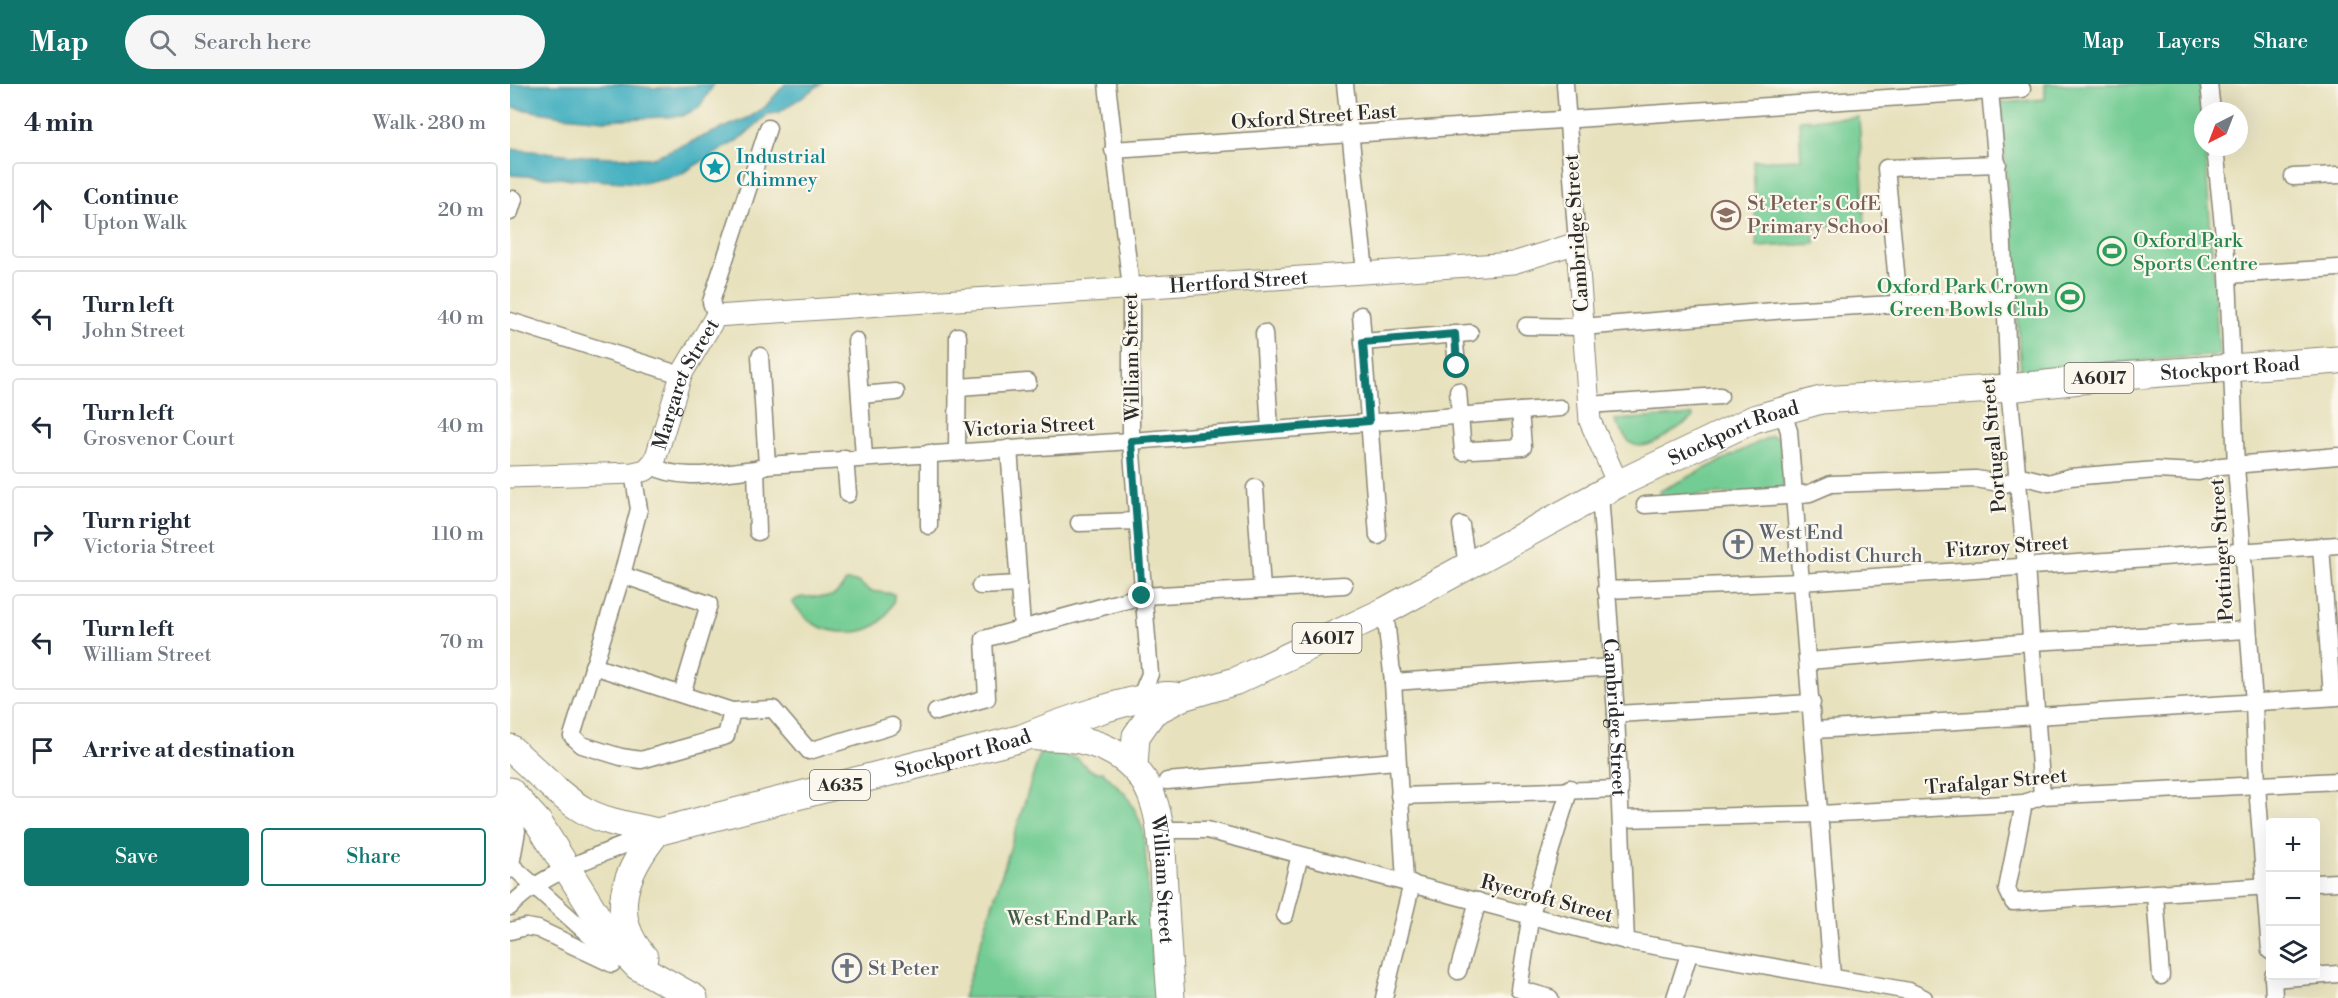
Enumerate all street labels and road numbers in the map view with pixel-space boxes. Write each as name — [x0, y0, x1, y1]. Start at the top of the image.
street label: Oxford Street East — [1230, 99, 1398, 136]
street label: Cambridge Street — [1560, 153, 1595, 313]
street label: Hertford Street — [1168, 266, 1309, 300]
street label: William Street — [1119, 292, 1146, 422]
street label: Margaret Street — [648, 315, 726, 453]
street label: Stockport Road — [2159, 352, 2301, 387]
road number: A6017 — [2064, 363, 2134, 393]
street label: Portugal Street — [1976, 376, 2013, 514]
street label: Stockport Road — [1664, 396, 1802, 472]
street label: Victoria Street — [961, 412, 1096, 443]
street label: Pottinger Street — [2205, 478, 2240, 622]
street label: Fitzroy Street — [1945, 531, 2070, 564]
road number: A6017 — [1292, 623, 1362, 653]
street label: Cambridge Street — [1597, 638, 1631, 797]
street label: Stockport Road — [892, 724, 1036, 784]
street label: Trafalgar Street — [1924, 764, 2068, 801]
road number: A635 — [810, 770, 870, 800]
street label: William Street — [1144, 813, 1178, 945]
street label: Ryecroft Street — [1478, 870, 1616, 929]

